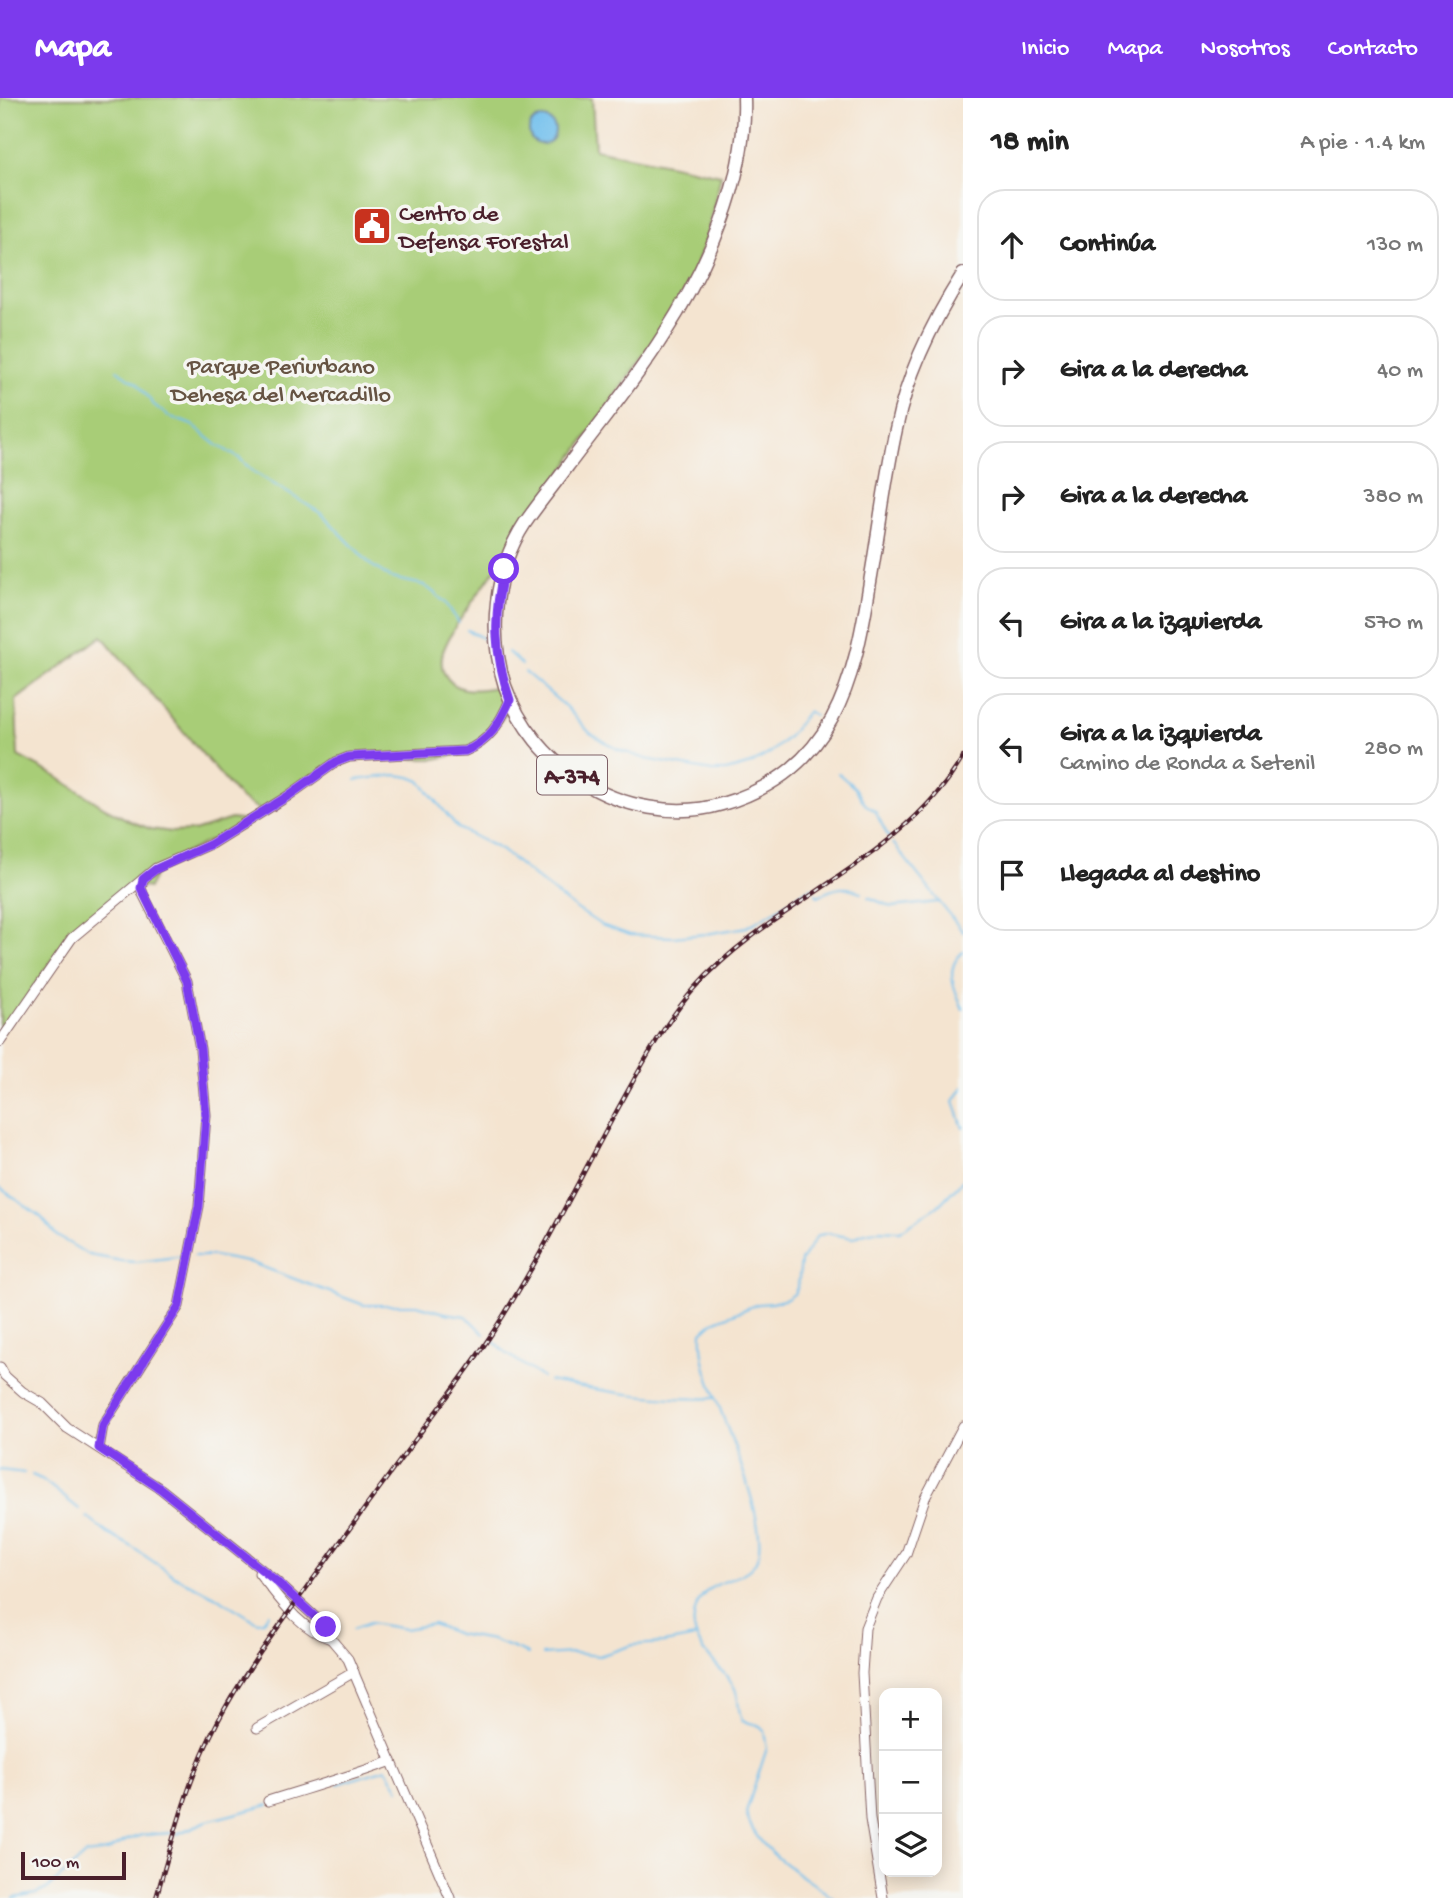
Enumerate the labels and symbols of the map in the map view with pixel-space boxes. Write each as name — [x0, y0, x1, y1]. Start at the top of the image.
place label: Centro de Defensa Forestal — [397, 201, 569, 258]
public building icon: Centro de Defensa Forestal — [351, 205, 393, 247]
park label: Parque Periurbano Dehesa del Mercadillo — [169, 354, 391, 411]
route start — [488, 553, 519, 584]
road number: A-374 — [537, 755, 607, 794]
route end — [310, 1611, 341, 1642]
scale bar — [21, 1849, 126, 1881]

